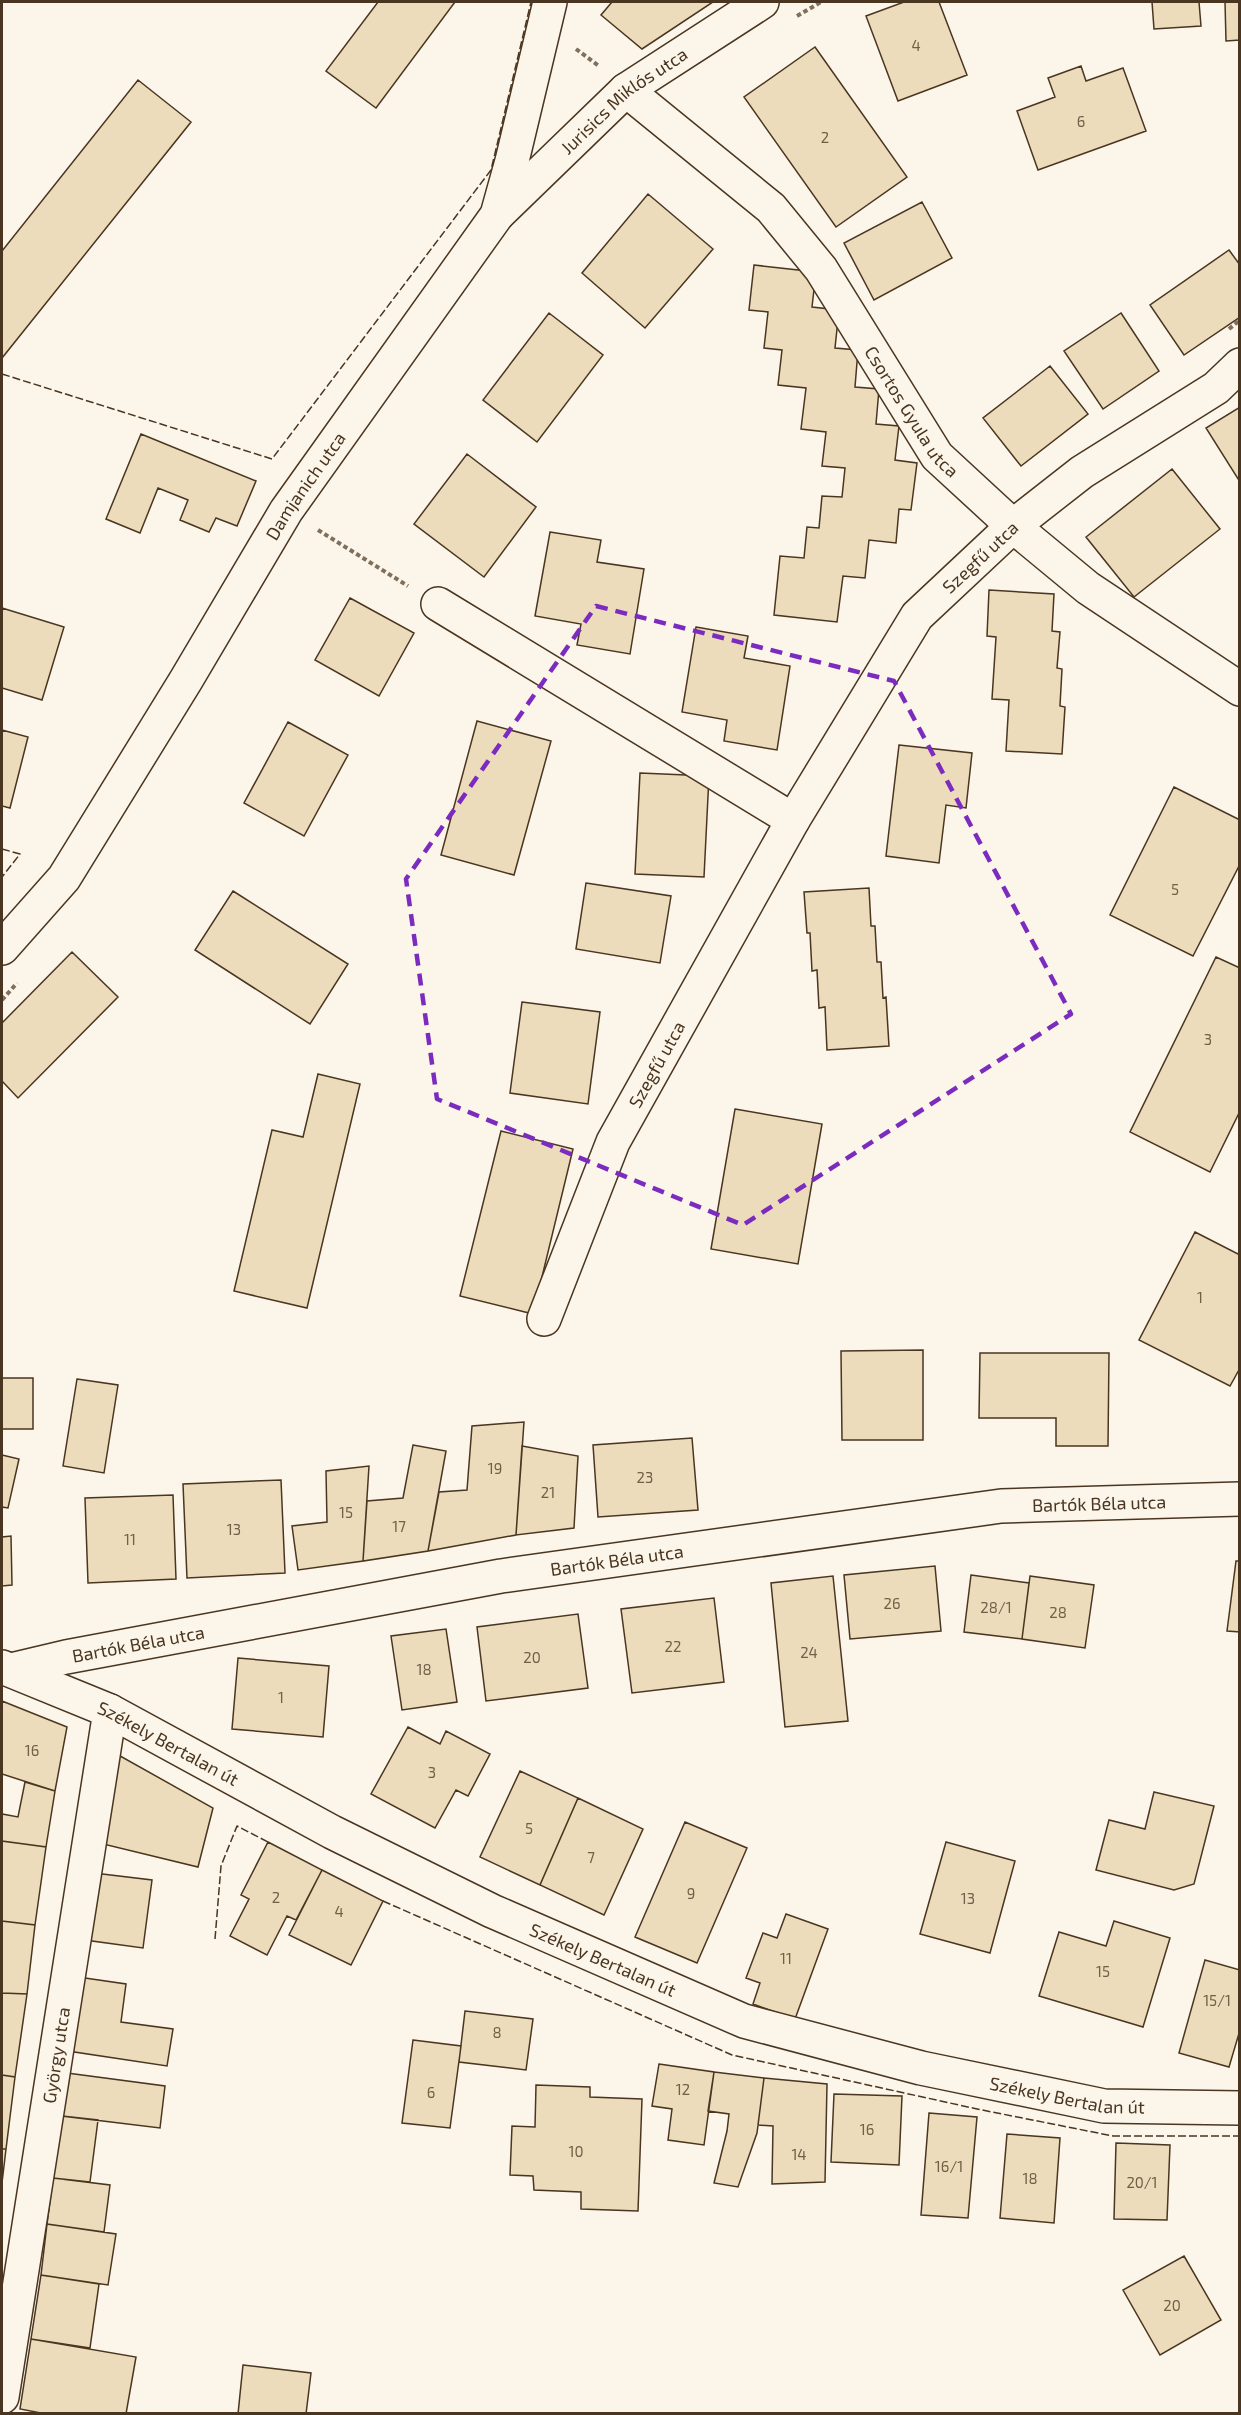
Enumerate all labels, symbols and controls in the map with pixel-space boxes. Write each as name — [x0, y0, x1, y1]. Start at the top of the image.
house number: 4 — [911, 36, 921, 54]
street label: Jurisics Miklós utca — [556, 42, 691, 158]
house number: 6 — [1077, 112, 1085, 130]
house number: 2 — [821, 128, 829, 146]
street label: Csortos Gyula utca — [860, 342, 963, 482]
street label: Damjanich utca — [260, 428, 350, 544]
street label: Szegfű utca — [938, 516, 1023, 598]
house number: 5 — [1171, 880, 1179, 898]
street label: Szegfű utca — [623, 1017, 689, 1112]
house number: 3 — [1204, 1030, 1212, 1048]
house number: 1 — [1197, 1288, 1203, 1306]
house number: 19 — [488, 1459, 502, 1477]
house number: 23 — [637, 1468, 653, 1486]
house number: 21 — [541, 1483, 555, 1501]
street label: Bartók Béla utca — [1032, 1490, 1167, 1516]
house number: 15 — [339, 1503, 353, 1521]
house number: 17 — [392, 1517, 406, 1535]
house number: 13 — [227, 1520, 241, 1538]
house number: 11 — [124, 1530, 136, 1548]
street label: Bartók Béla utca — [549, 1540, 685, 1580]
house number: 26 — [883, 1594, 901, 1612]
house number: 28/1 — [980, 1598, 1012, 1616]
house number: 28 — [1049, 1603, 1067, 1621]
street label: Bartók Béla utca — [70, 1620, 206, 1667]
house number: 22 — [665, 1637, 681, 1655]
house number: 24 — [800, 1643, 818, 1661]
house number: 20 — [523, 1648, 541, 1666]
house number: 18 — [416, 1660, 432, 1678]
house number: 1 — [278, 1688, 284, 1706]
street label: Székely Bertalan út — [94, 1696, 243, 1790]
house number: 16 — [25, 1741, 39, 1759]
house number: 3 — [428, 1763, 436, 1781]
house number: 5 — [525, 1819, 533, 1837]
house number: 7 — [587, 1848, 595, 1866]
house number: 9 — [687, 1884, 695, 1902]
house number: 2 — [272, 1888, 280, 1906]
house number: 13 — [961, 1889, 975, 1907]
house number: 4 — [334, 1902, 344, 1920]
street label: Székely Bertalan út — [527, 1918, 680, 2001]
house number: 11 — [780, 1949, 792, 1967]
house number: 15 — [1096, 1962, 1110, 1980]
house number: 15/1 — [1203, 1991, 1231, 2009]
street label: György utca — [37, 2006, 74, 2105]
house number: 8 — [492, 2023, 502, 2041]
street label: Székely Bertalan út — [988, 2072, 1145, 2118]
house number: 12 — [676, 2080, 690, 2098]
house number: 6 — [427, 2083, 435, 2101]
house number: 16 — [860, 2120, 874, 2138]
house number: 10 — [568, 2142, 584, 2160]
house number: 14 — [791, 2145, 807, 2163]
house number: 16/1 — [935, 2157, 963, 2175]
house number: 18 — [1022, 2169, 1038, 2187]
house number: 20/1 — [1126, 2173, 1158, 2191]
house number: 20 — [1163, 2296, 1181, 2314]

